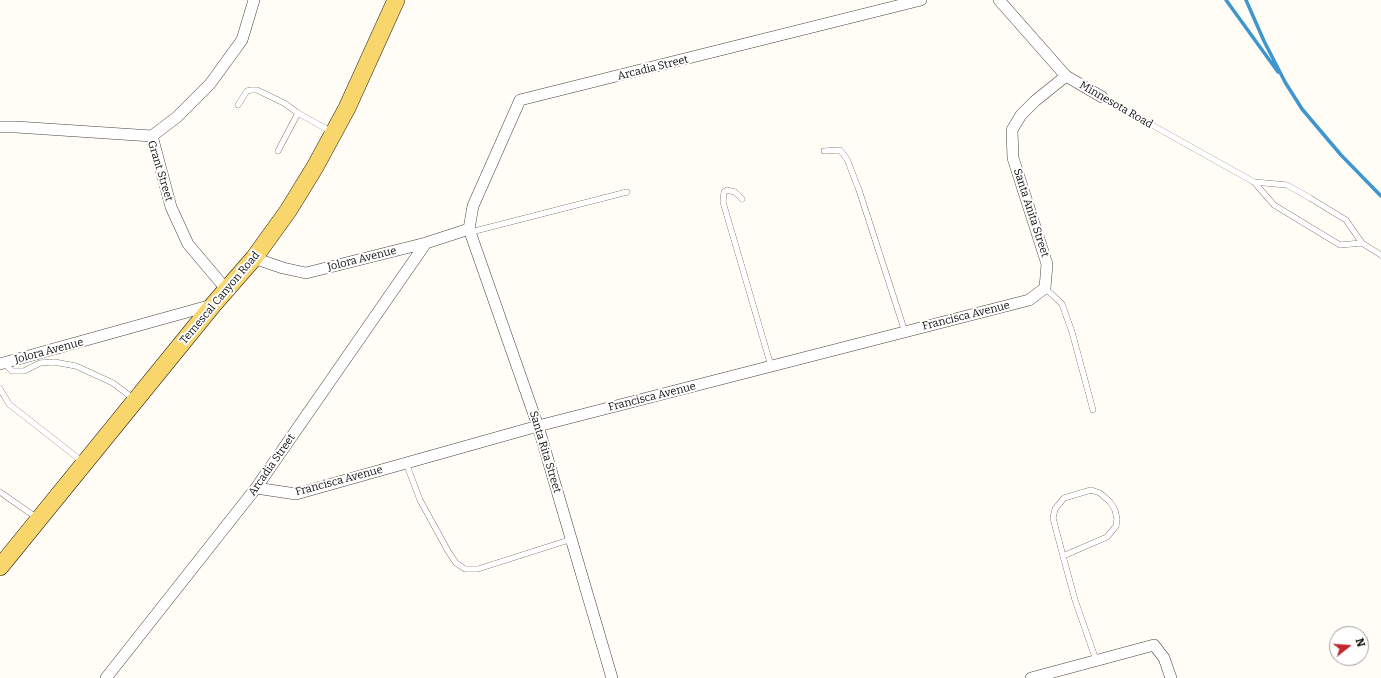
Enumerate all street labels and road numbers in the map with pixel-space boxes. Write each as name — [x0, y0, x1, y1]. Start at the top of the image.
street label: Arcadia Street — [616, 53, 690, 83]
street label: Minnesota Road — [1077, 79, 1155, 131]
street label: Grant Street — [145, 139, 175, 203]
street label: Santa Anita Street — [1010, 167, 1052, 259]
street label: Jolora Avenue — [326, 244, 398, 274]
street label: Temescal Canyon Road — [177, 249, 263, 347]
street label: Francisca Avenue — [921, 299, 1011, 333]
street label: Jolora Avenue — [13, 335, 85, 367]
street label: Francisca Avenue — [607, 380, 697, 414]
street label: Santa Rita Street — [526, 409, 564, 495]
street label: Arcadia Street — [246, 431, 298, 499]
street label: Francisca Avenue — [294, 463, 384, 499]

